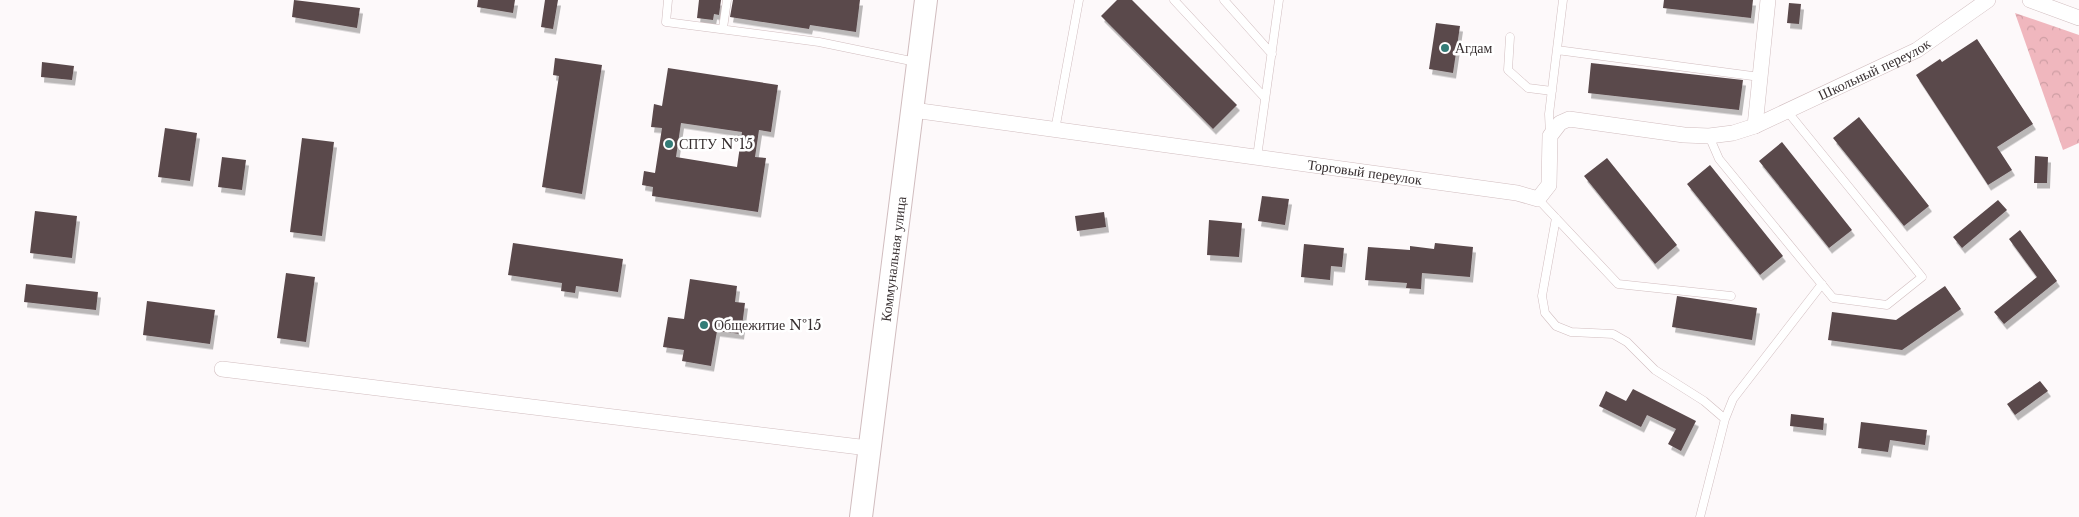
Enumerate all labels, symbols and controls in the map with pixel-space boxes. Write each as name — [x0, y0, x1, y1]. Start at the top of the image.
street label: Школьный переулок — [1815, 34, 1934, 104]
place label: Агдам — [1455, 39, 1492, 57]
marker: Агдам — [1439, 42, 1451, 54]
place label: СПТУ №15 — [679, 135, 753, 153]
marker: СПТУ №15 — [663, 138, 675, 150]
street label: Торговый переулок — [1306, 155, 1423, 189]
street label: Коммунальная улица — [877, 195, 910, 323]
place label: Общежитие №15 — [714, 316, 821, 334]
marker: Общежитие №15 — [698, 319, 710, 331]

